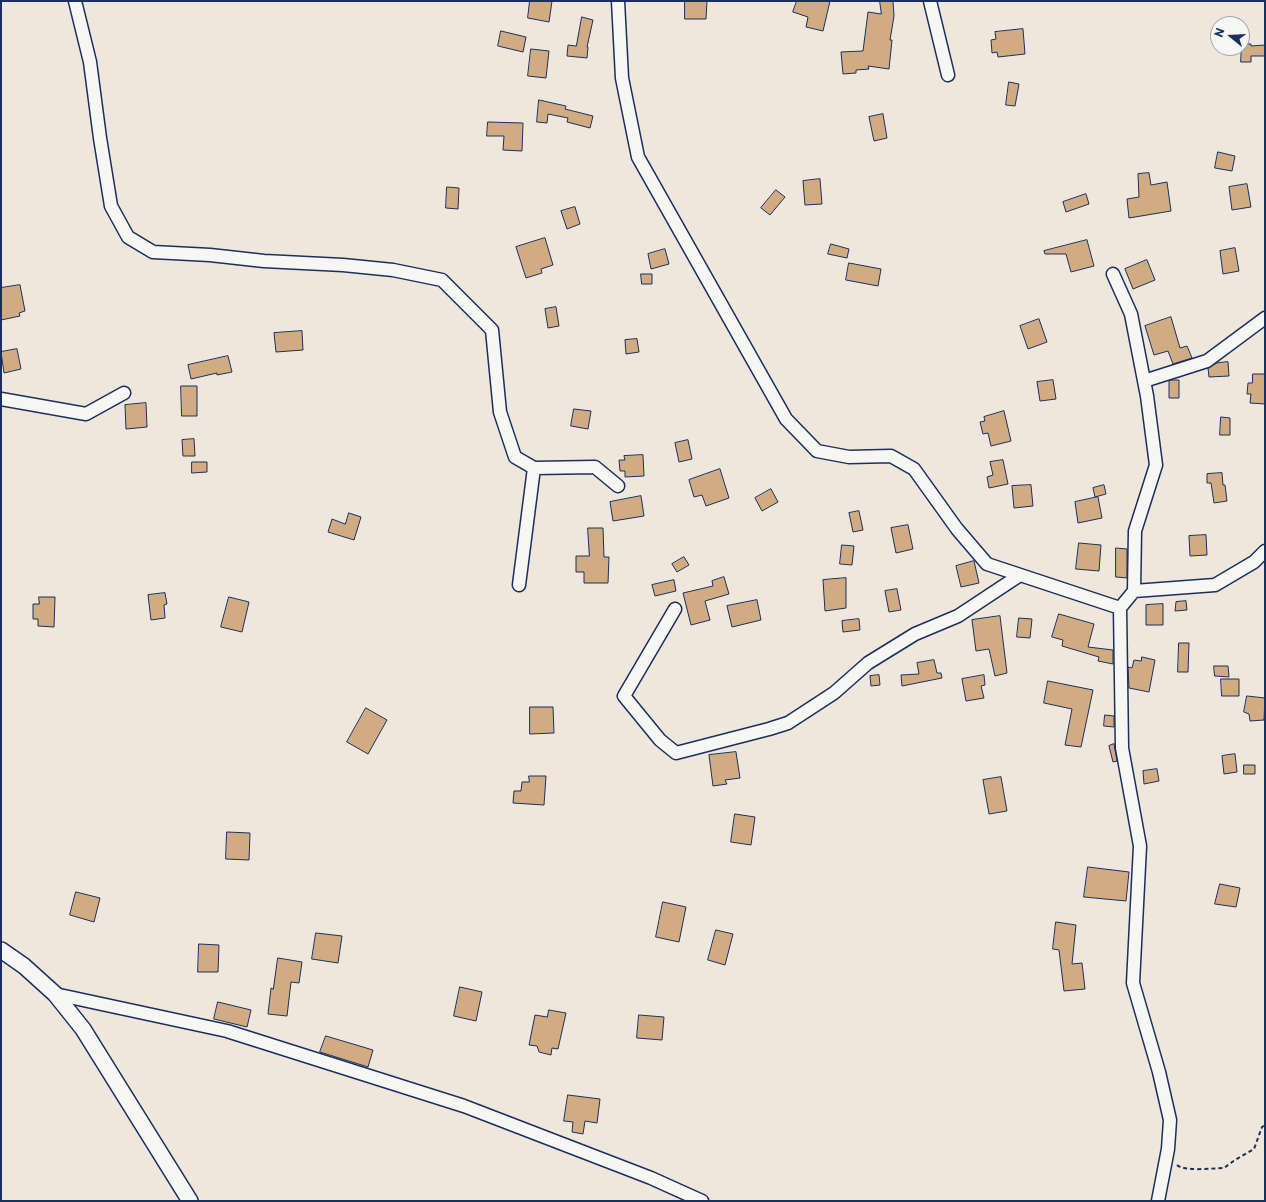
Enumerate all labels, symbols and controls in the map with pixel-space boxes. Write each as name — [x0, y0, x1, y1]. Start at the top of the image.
north arrow — [1210, 16, 1250, 56]
text: N — [1210, 26, 1228, 39]

